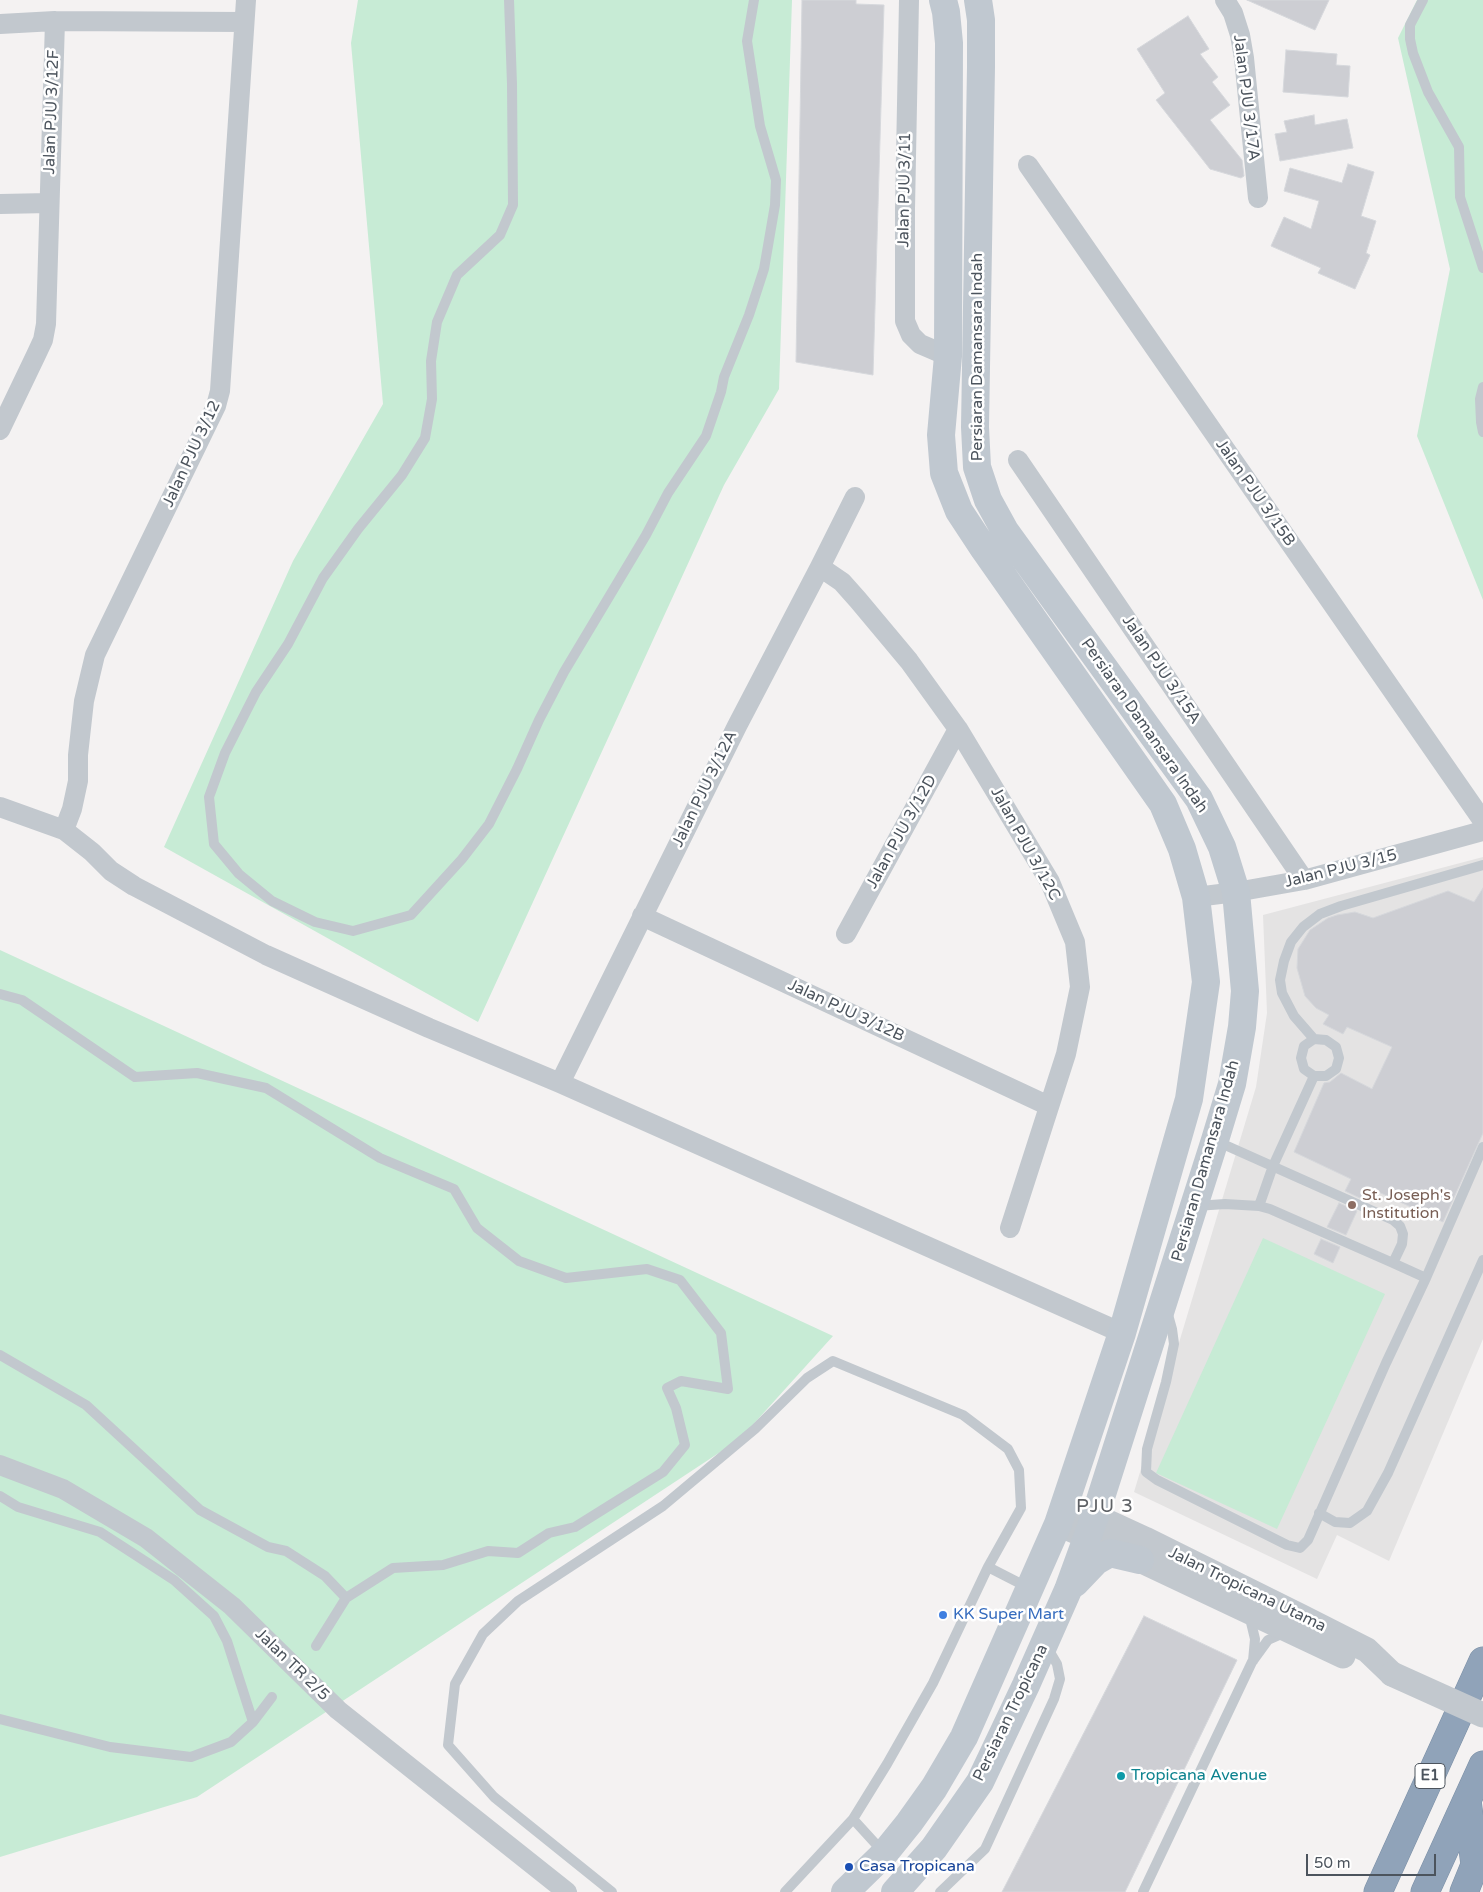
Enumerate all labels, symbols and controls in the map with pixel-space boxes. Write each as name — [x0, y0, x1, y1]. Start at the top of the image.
street label: Jalan PJU 3/17A — [1229, 34, 1263, 162]
street label: Jalan PJU 3/12F — [40, 49, 64, 175]
street label: Jalan PJU 3/11 — [894, 132, 916, 248]
street label: Persiaran Damansara Indah — [968, 253, 988, 461]
street label: Jalan PJU 3/12 — [159, 398, 225, 510]
street label: Jalan PJU 3/15B — [1211, 436, 1299, 550]
street label: Jalan PJU 3/15A — [1118, 612, 1204, 728]
street label: Persiaran Damansara Indah — [1076, 635, 1212, 817]
street label: Jalan PJU 3/12A — [669, 728, 741, 850]
street label: Jalan PJU 3/12D — [863, 772, 941, 892]
street label: Jalan PJU 3/12C — [986, 784, 1064, 904]
street label: Jalan PJU 3/15 — [1283, 846, 1399, 892]
street label: Jalan PJU 3/12B — [785, 976, 907, 1046]
street label: Persiaran Damansara Indah — [1168, 1058, 1244, 1264]
place label: St. Joseph's Institution — [1362, 1186, 1451, 1224]
marker: St. Joseph's Institution — [1346, 1199, 1358, 1211]
district label: PJU 3 — [1075, 1496, 1135, 1518]
street label: Jalan Tropicana Utama — [1165, 1543, 1329, 1637]
place label: KK Super Mart — [953, 1605, 1064, 1625]
marker: KK Super Mart — [937, 1609, 949, 1621]
street label: Jalan TR 2/5 — [251, 1625, 333, 1705]
street label: Persiaran Tropicana — [969, 1641, 1053, 1785]
road number: E1 — [1415, 1764, 1445, 1788]
place label: Tropicana Avenue — [1131, 1766, 1267, 1786]
marker: Tropicana Avenue — [1115, 1770, 1127, 1782]
scale bar — [1308, 1844, 1438, 1876]
text: 50 m — [1314, 1854, 1351, 1872]
place label: Casa Tropicana — [859, 1857, 975, 1877]
marker: Casa Tropicana — [843, 1861, 855, 1873]

